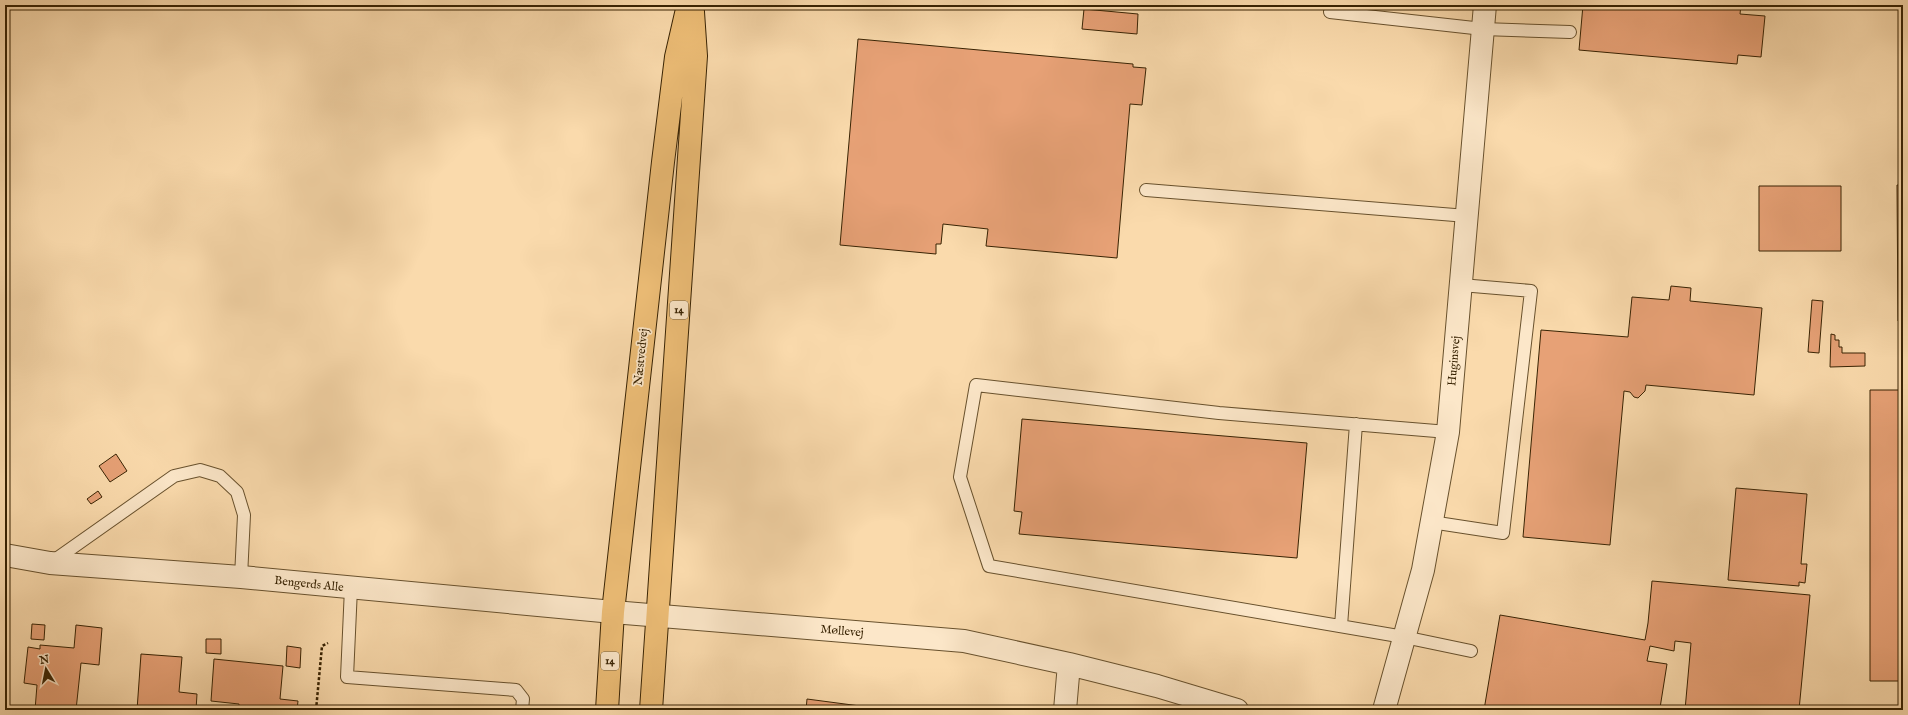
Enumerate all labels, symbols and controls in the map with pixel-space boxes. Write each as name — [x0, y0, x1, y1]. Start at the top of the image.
road number: 14 — [670, 301, 688, 319]
street label: Næstvedvej — [631, 328, 651, 386]
street label: Huginsvej — [1444, 335, 1464, 387]
street label: Bengerds Alle — [274, 573, 345, 595]
street label: Møllevej — [820, 622, 864, 640]
north arrow — [26, 649, 66, 689]
text: N — [38, 652, 51, 668]
road number: 14 — [601, 652, 619, 670]

